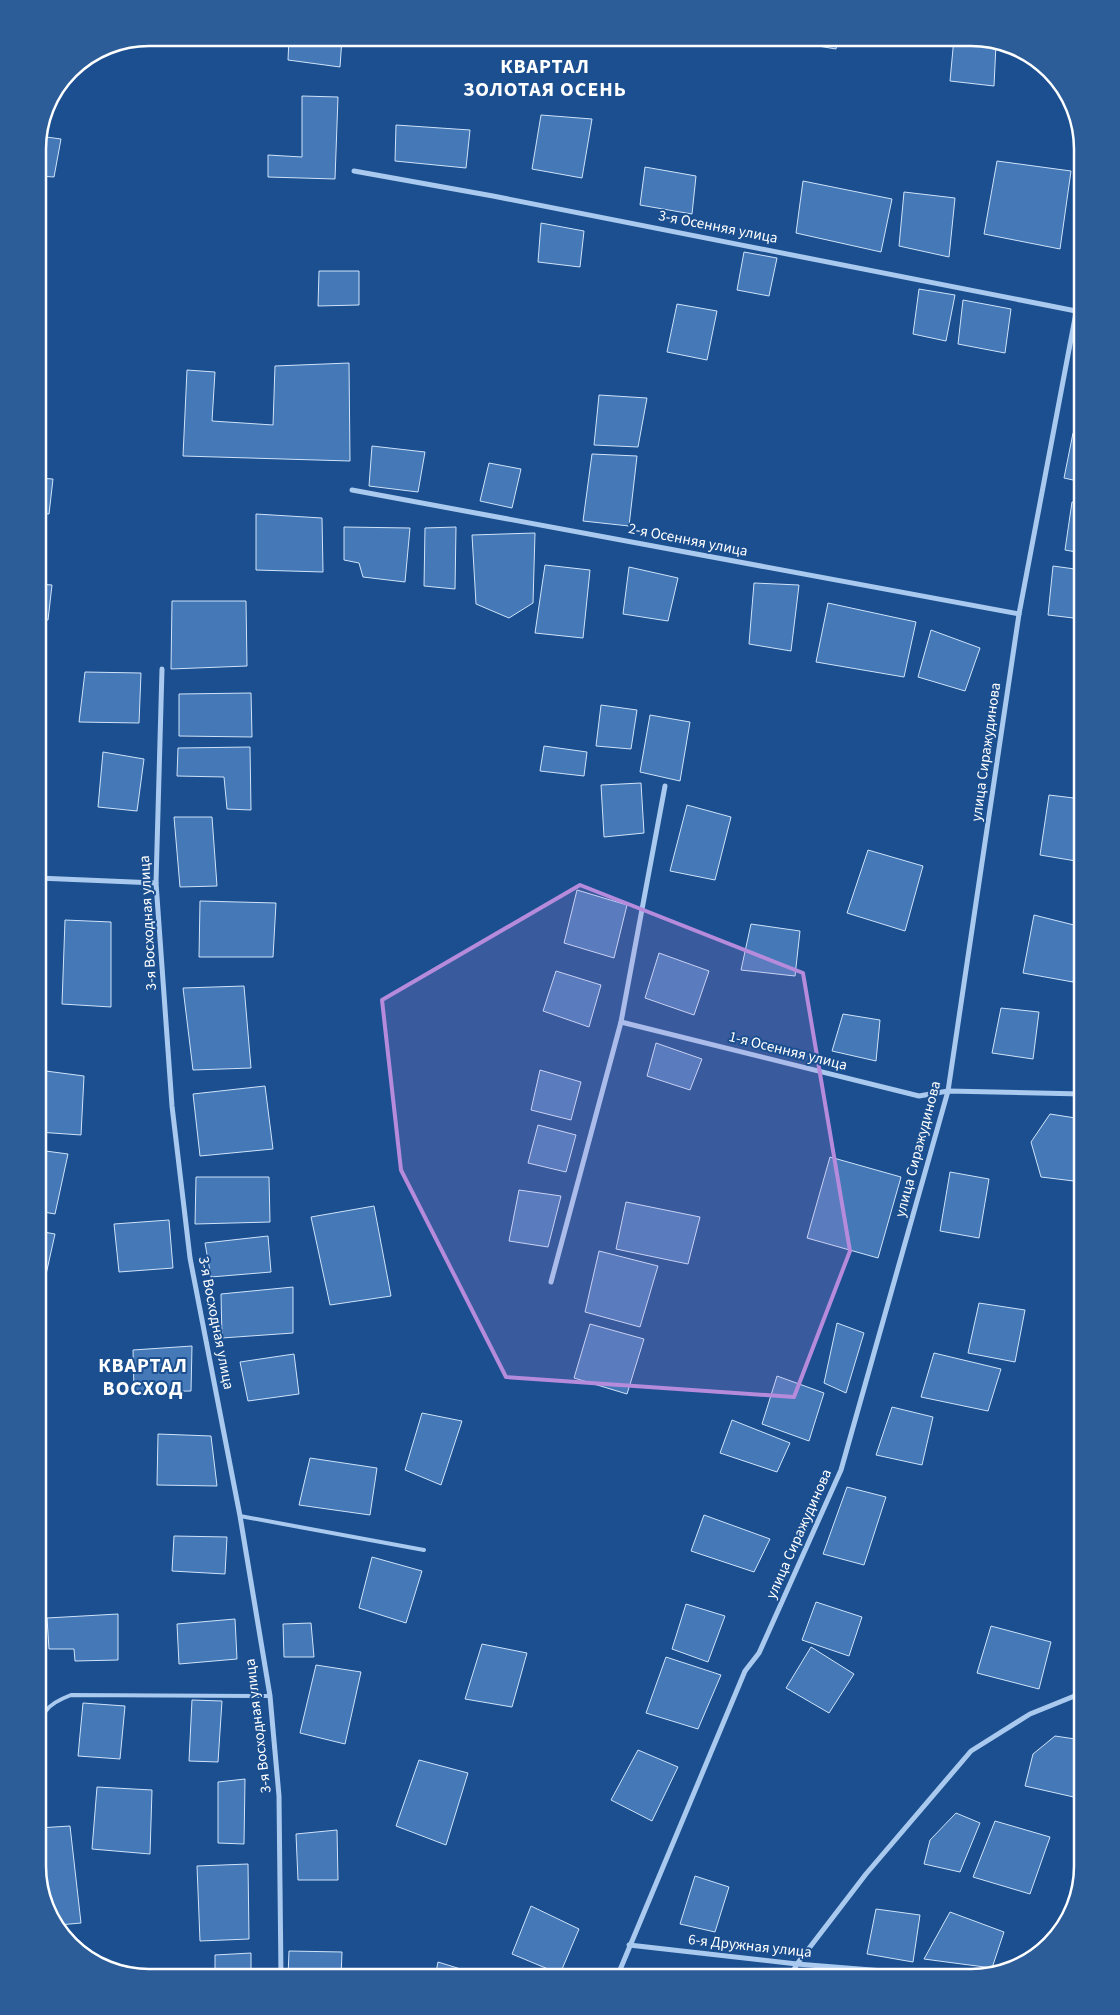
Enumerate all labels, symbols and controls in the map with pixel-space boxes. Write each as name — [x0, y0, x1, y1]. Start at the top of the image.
district label: КВАРТАЛ ЗОЛОТАЯ ОСЕНЬ — [463, 53, 627, 104]
street label: 3-я Осенняя улица — [656, 205, 780, 249]
street label: 2-я Осенняя улица — [626, 518, 750, 562]
street label: улица Сиражудинова — [966, 681, 1006, 823]
street label: 3-я Восходная улица — [134, 855, 162, 991]
street label: 1-я Осенняя улица — [727, 1026, 849, 1076]
street label: улица Сиражудинова — [890, 1079, 946, 1219]
street label: 3-я Восходная улица — [193, 1255, 239, 1391]
district label: КВАРТАЛ ВОСХОД — [98, 1352, 188, 1403]
street label: улица Сиражудинова — [761, 1466, 837, 1602]
street label: 3-я Восходная улица — [239, 1658, 277, 1794]
street label: 6-я Дружная улица — [687, 1929, 813, 1963]

